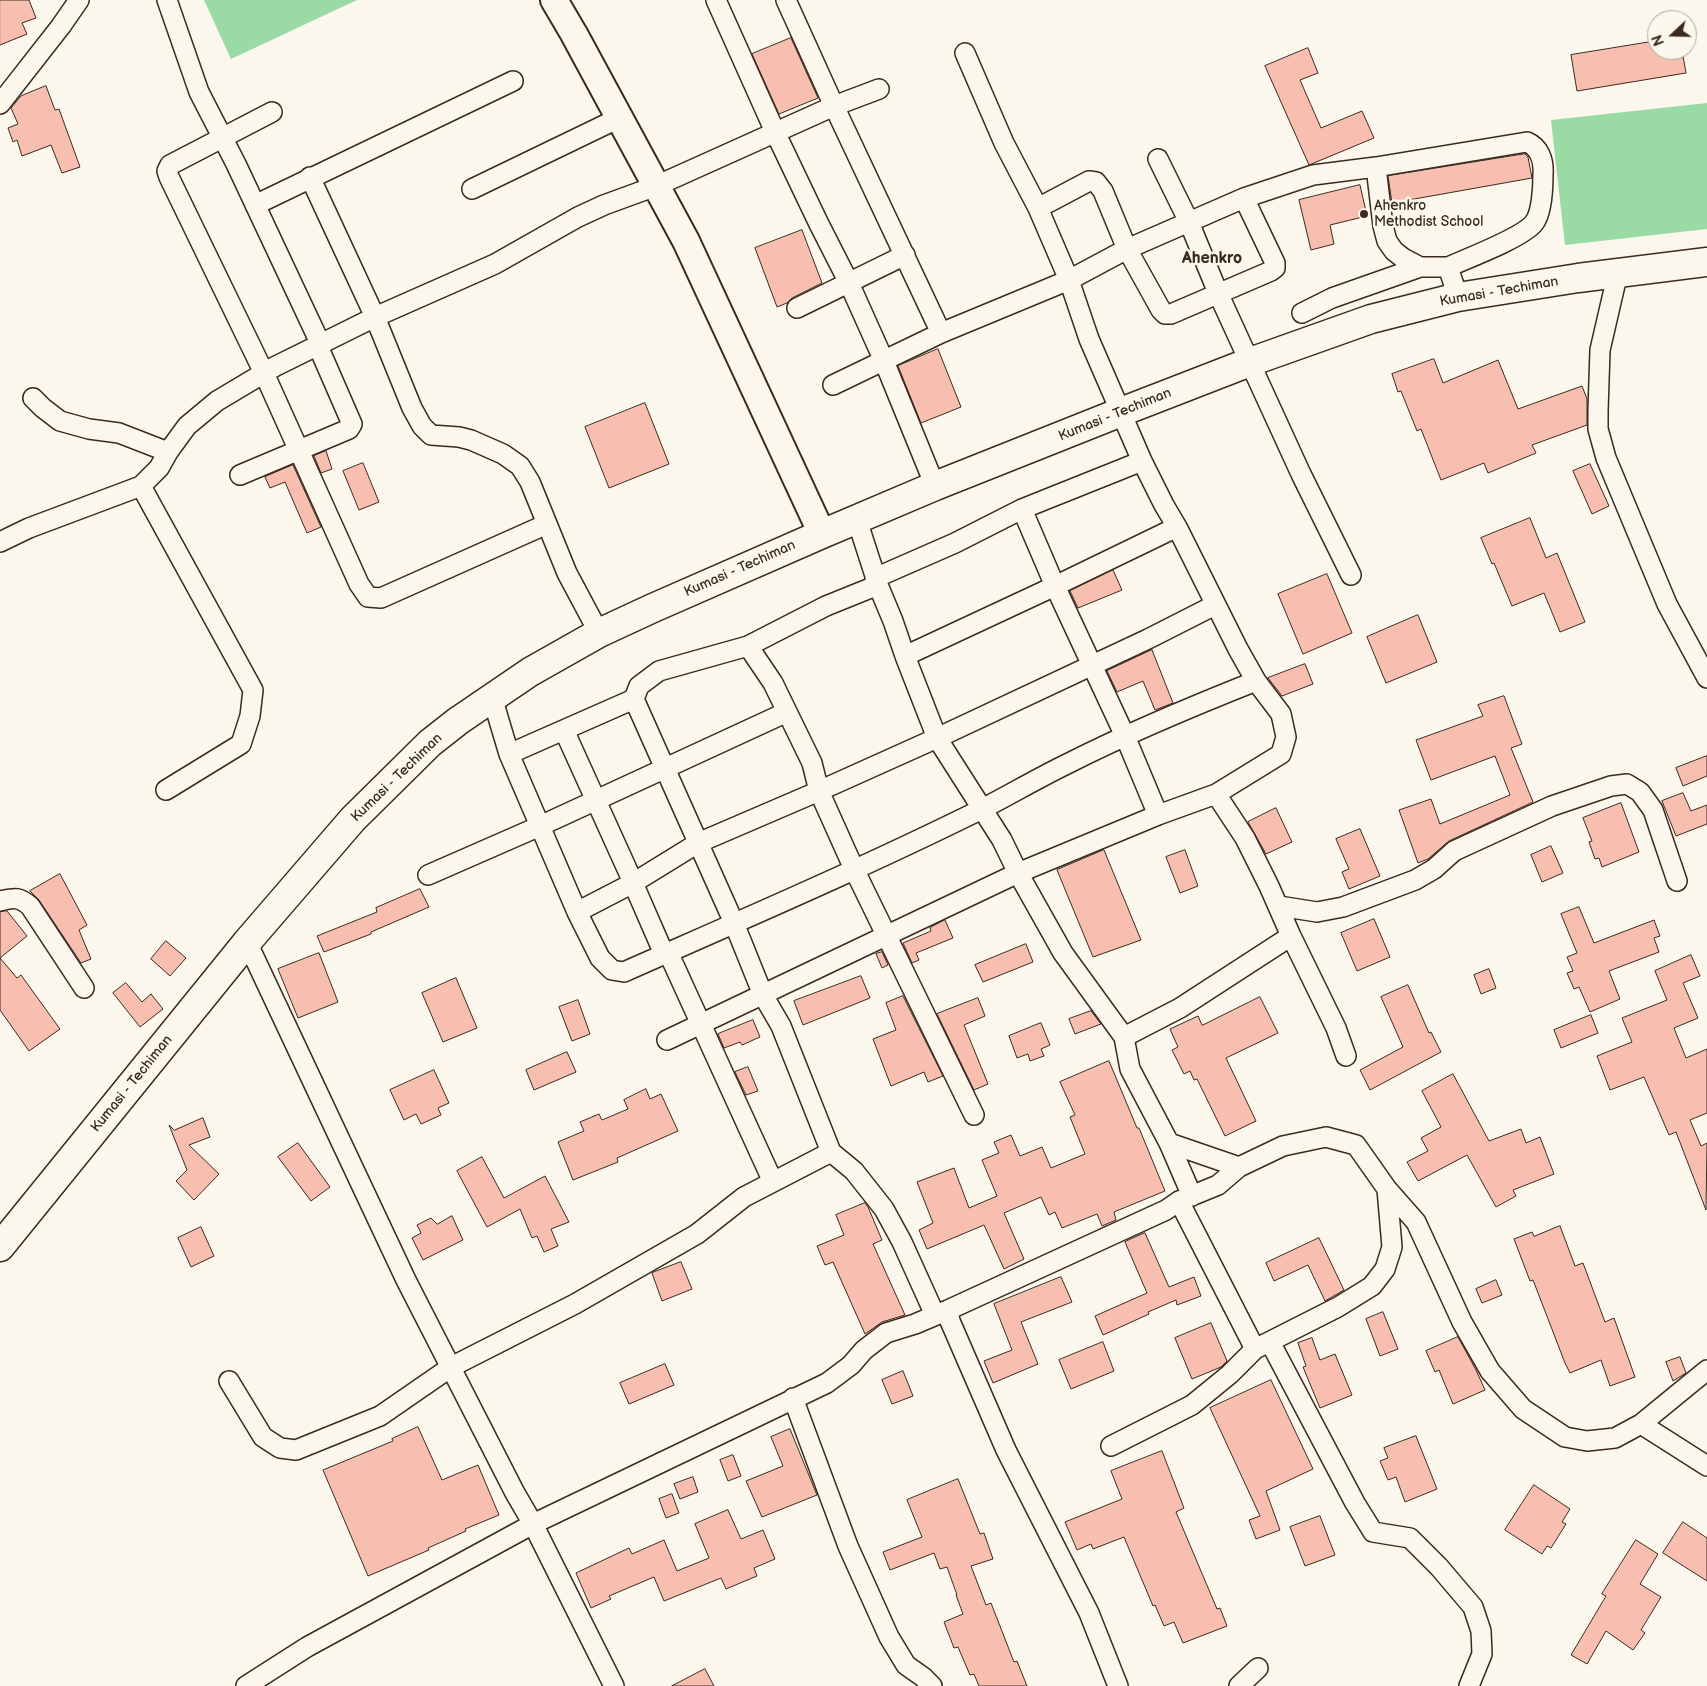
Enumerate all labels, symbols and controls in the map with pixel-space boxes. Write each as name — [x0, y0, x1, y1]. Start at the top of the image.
north arrow — [1647, 10, 1697, 60]
text: N — [1649, 32, 1668, 48]
place label: Ahenkro Methodist School — [1374, 198, 1483, 230]
marker: Ahenkro Methodist School — [1358, 208, 1370, 220]
district label: Ahenkro — [1182, 249, 1242, 269]
street label: Kumasi - Techiman — [1438, 273, 1560, 311]
street label: Kumasi - Techiman — [1056, 385, 1174, 445]
street label: Kumasi - Techiman — [682, 537, 798, 601]
street label: Kumasi - Techiman — [348, 730, 446, 826]
street label: Kumasi - Techiman — [88, 1032, 176, 1136]

